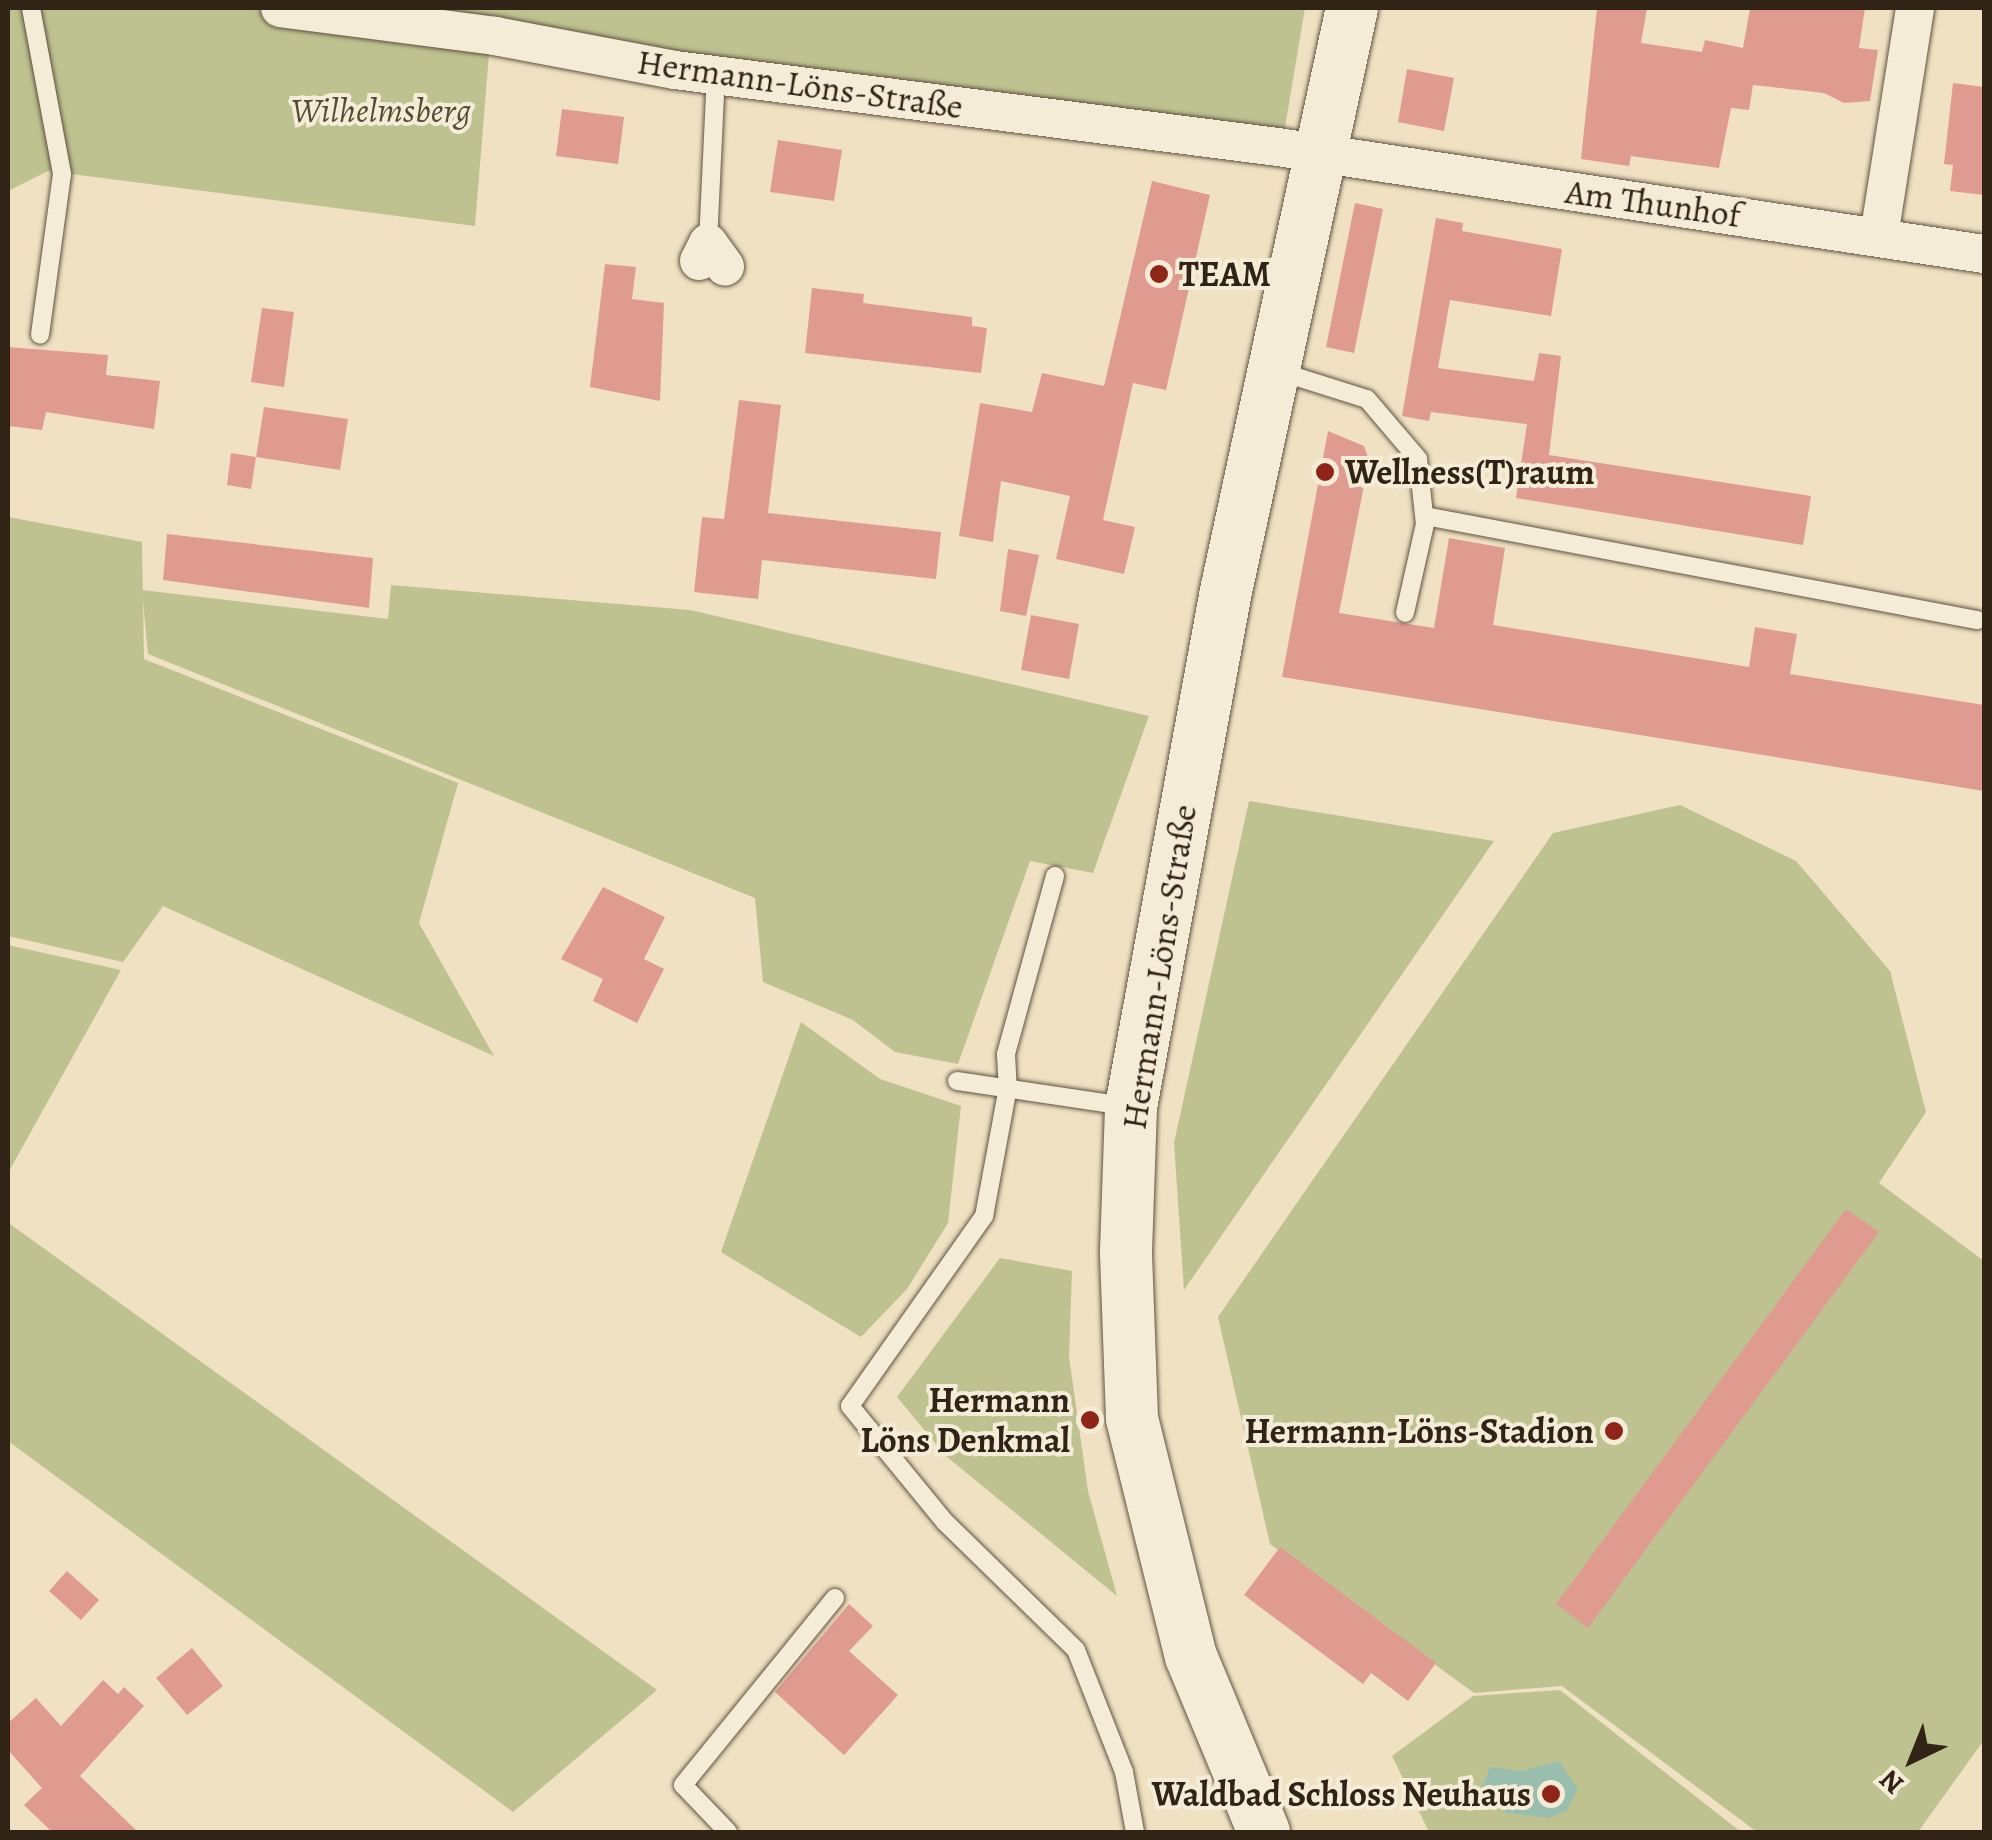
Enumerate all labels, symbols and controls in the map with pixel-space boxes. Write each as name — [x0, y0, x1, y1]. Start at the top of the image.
street label: Hermann-Löns-Straße — [634, 40, 966, 128]
park label: Wilhelmsberg — [291, 89, 471, 131]
street label: Am Thunhof — [1563, 170, 1743, 236]
place label: TEAM — [1179, 253, 1271, 295]
marker: TEAM — [1148, 263, 1170, 285]
place label: Wellness(T)raum — [1345, 451, 1595, 493]
marker: Wellness(T)raum — [1314, 461, 1336, 483]
street label: Hermann-Löns-Straße — [1113, 802, 1205, 1132]
place label: Hermann Löns Denkmal — [860, 1379, 1070, 1461]
marker: Hermann Löns Denkmal — [1079, 1409, 1101, 1431]
place label: Hermann-Löns-Stadion — [1244, 1410, 1594, 1452]
marker: Hermann-Löns-Stadion — [1603, 1420, 1625, 1442]
north arrow — [1862, 1710, 1962, 1810]
text: N — [1871, 1761, 1912, 1803]
place label: Waldbad Schloss Neuhaus — [1152, 1773, 1531, 1815]
marker: Waldbad Schloss Neuhaus — [1540, 1783, 1562, 1805]

